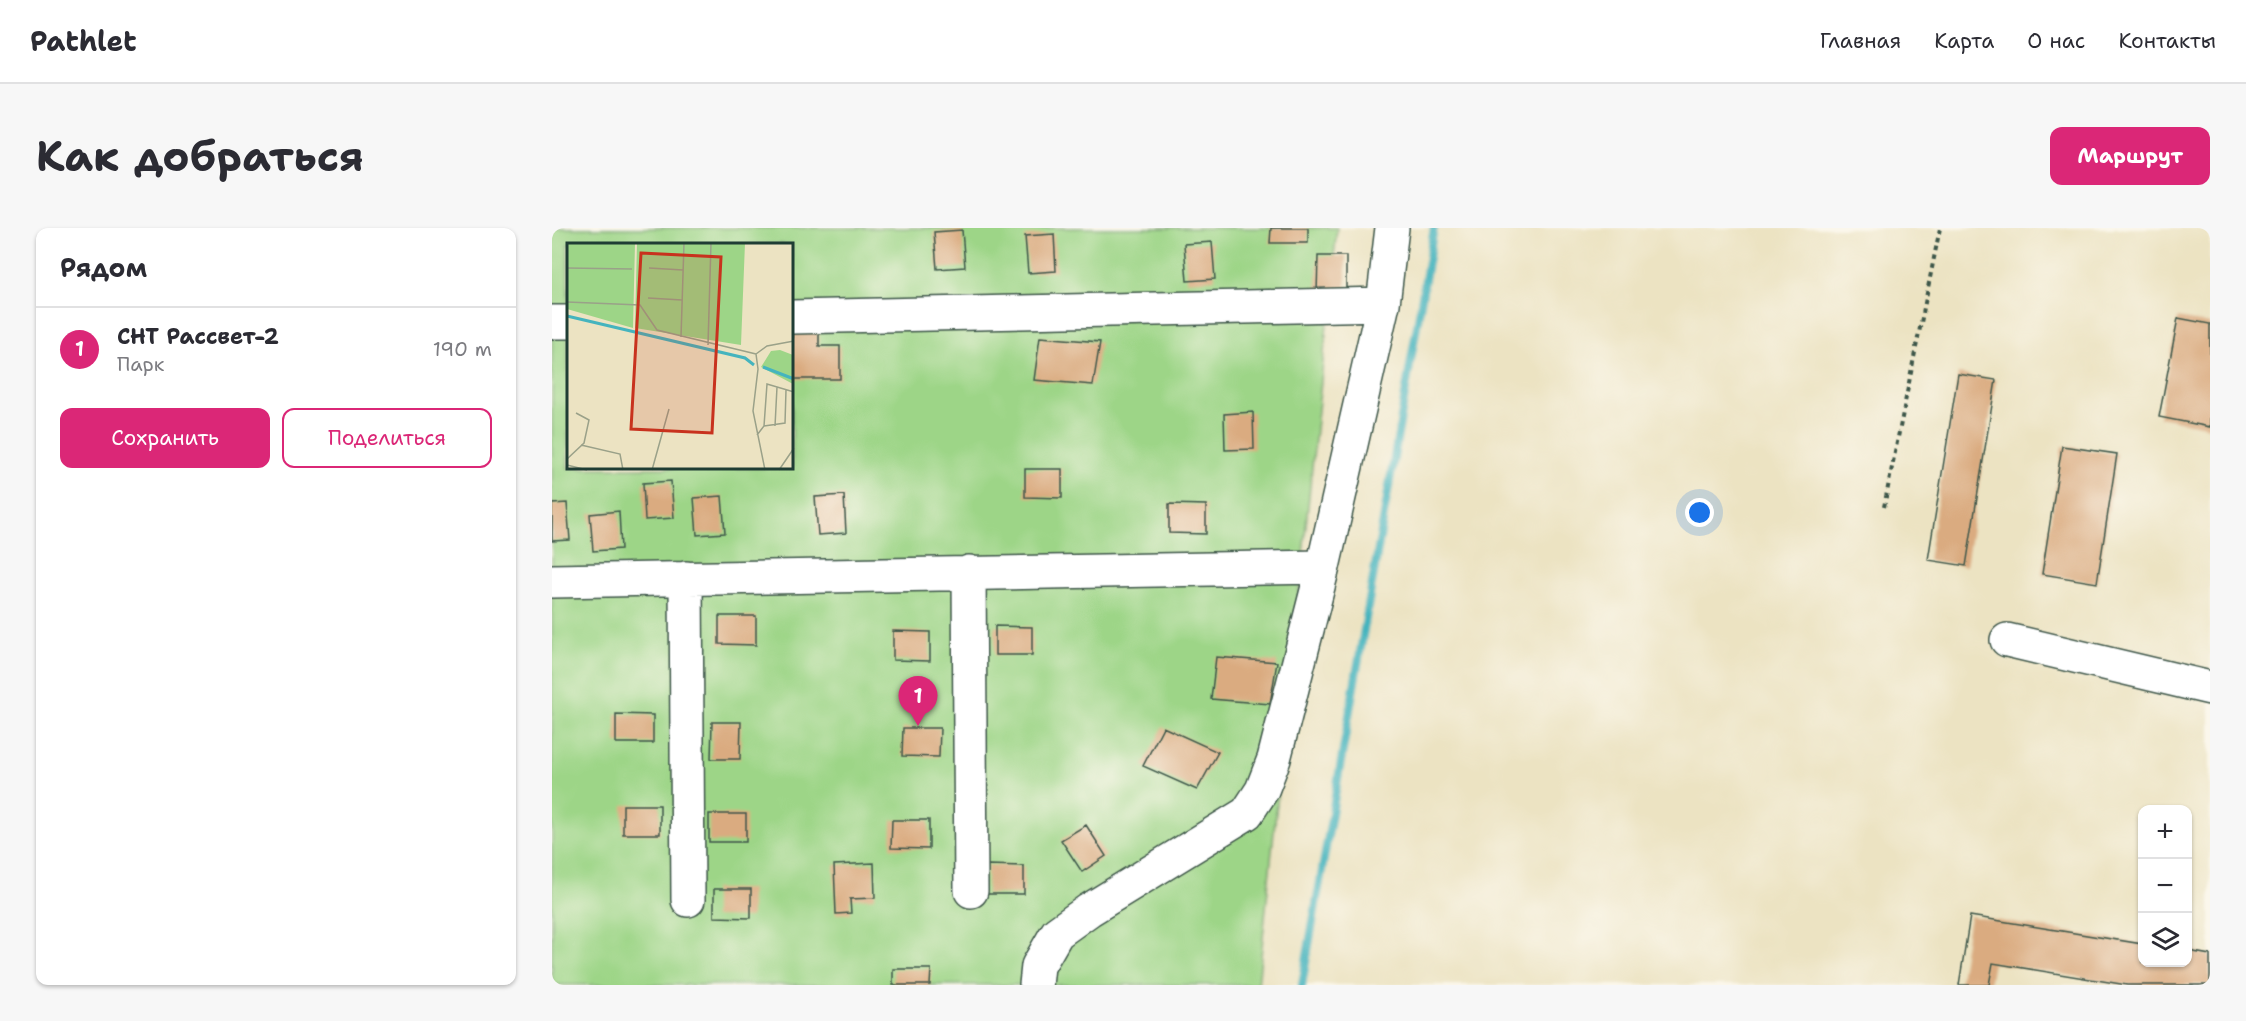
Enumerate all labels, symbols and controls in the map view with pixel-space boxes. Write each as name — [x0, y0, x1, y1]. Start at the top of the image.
text: Pathlet — [30, 22, 137, 60]
text: Главная — [1820, 27, 1901, 55]
text: Карта — [1934, 27, 1994, 55]
text: О нас — [2027, 27, 2085, 55]
text: Контакты — [2118, 27, 2216, 55]
button: Маршрут — [2050, 127, 2210, 185]
text: Как добраться — [36, 128, 364, 184]
inset map — [567, 243, 794, 470]
text: Рядом — [60, 250, 147, 285]
text: СНТ Рассвет-2 — [117, 322, 279, 351]
text: 1 — [75, 336, 84, 362]
text: 190 m — [433, 336, 492, 362]
text: Парк — [117, 351, 164, 377]
button: Сохранить — [60, 408, 270, 468]
button: Поделиться — [282, 408, 492, 468]
your location — [1685, 498, 1714, 527]
pin: 1 — [898, 676, 938, 726]
map controls — [2138, 805, 2192, 967]
button: + — [2138, 805, 2192, 859]
button: − — [2138, 859, 2192, 913]
button: layers — [2138, 913, 2192, 967]

